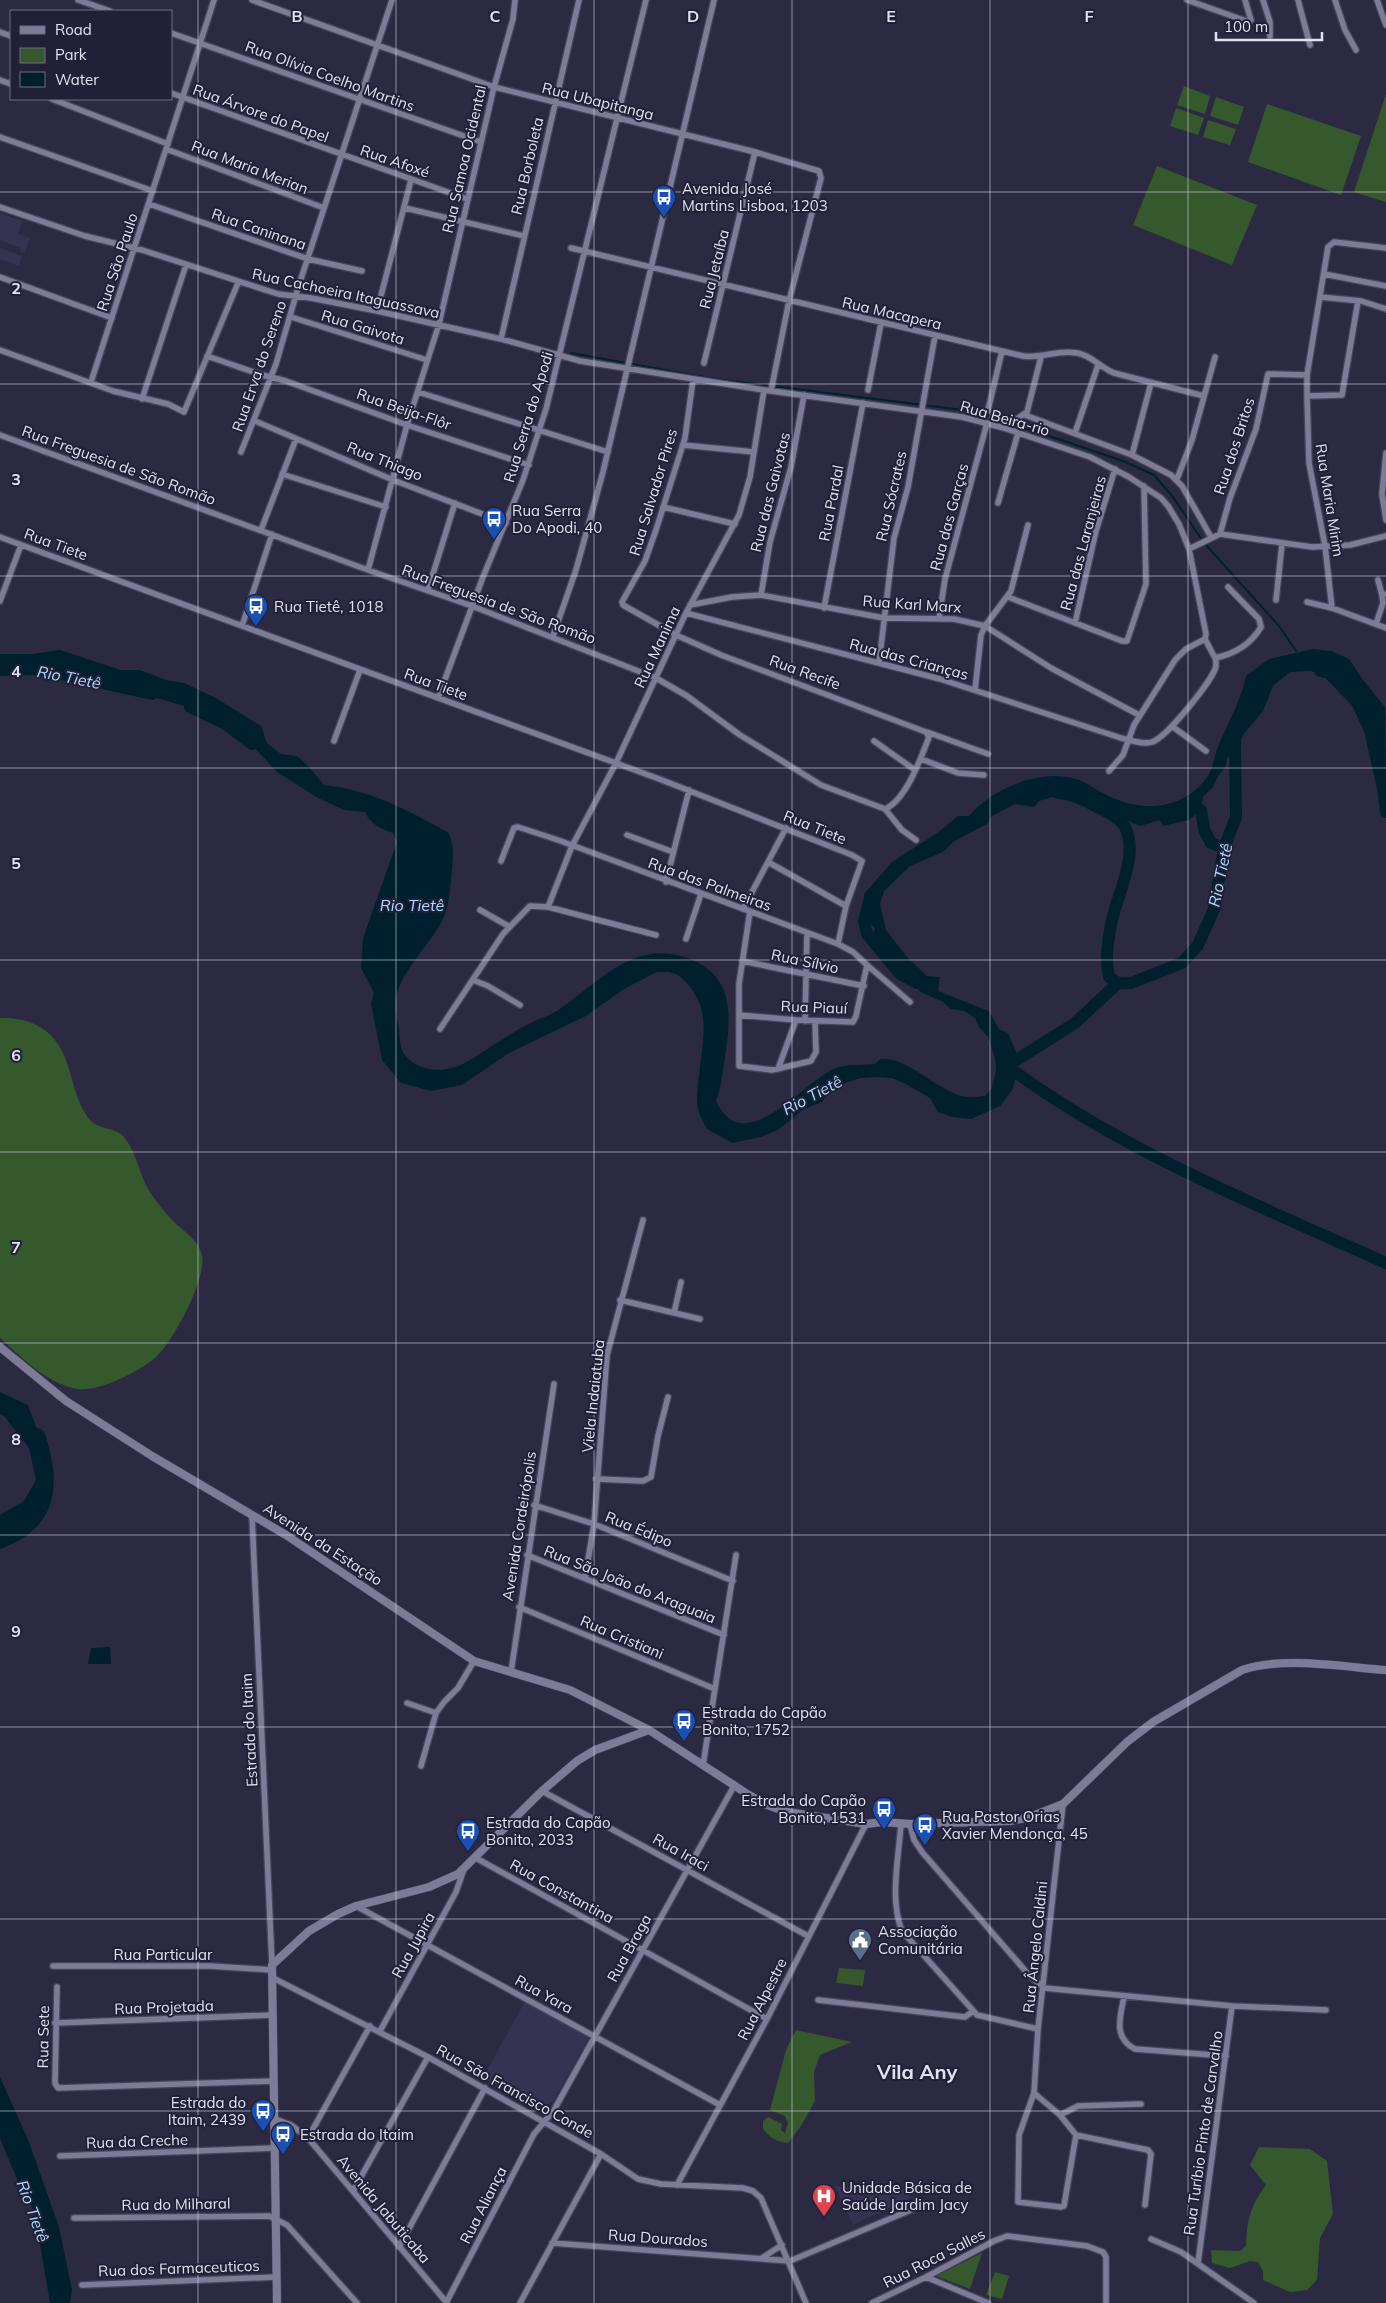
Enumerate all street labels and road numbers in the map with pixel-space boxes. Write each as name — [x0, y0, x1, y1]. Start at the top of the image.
street label: Rua Olívia Coelho Martins — [243, 36, 417, 116]
street label: Rua Ubapitanga — [540, 78, 656, 124]
street label: Rua Árvore do Papel — [190, 80, 332, 146]
street label: Rua Samoa Ocidental — [438, 83, 490, 235]
street label: Rua Borboleta — [507, 115, 547, 217]
street label: Rua Maria Merian — [189, 136, 311, 198]
street label: Rua Afoxé — [358, 140, 432, 182]
street label: Rua Caninana — [209, 204, 309, 254]
street label: Rua São Paulo — [92, 211, 142, 313]
street label: Rua Jetaíba — [695, 227, 733, 311]
street label: Rua Cachoeira Itaguassava — [251, 264, 441, 322]
street label: Rua Macapera — [840, 292, 944, 334]
street label: Rua Erva do Sereno — [228, 298, 290, 434]
street label: Rua Gaivota — [319, 305, 407, 349]
street label: Rua Serra do Apodi — [499, 349, 557, 485]
street label: Rua Beija-Flôr — [354, 384, 454, 434]
street label: Rua dos Britos — [1209, 395, 1259, 497]
street label: Rua Beira-rio — [958, 396, 1052, 440]
street label: Rua Freguesia de São Romão — [19, 421, 219, 509]
street label: Rua Salvador Pires — [625, 426, 681, 558]
street label: Rua das Gaivotas — [746, 430, 794, 554]
street label: Rua Thiago — [344, 437, 426, 485]
street label: Rua Maria Mirim — [1312, 442, 1348, 558]
street label: Rua Sócrates — [871, 449, 911, 543]
street label: Rua das Garças — [926, 461, 972, 573]
street label: Rua Pardal — [814, 463, 848, 543]
street label: Rua das Laranjeiras — [1056, 474, 1110, 612]
street label: Rua Tiete — [22, 524, 90, 564]
street label: Rua Freguesia de São Romão — [399, 560, 599, 648]
street label: Rua Karl Marx — [862, 591, 962, 617]
street label: Rua Manima — [630, 603, 684, 691]
street label: Rua das Crianças — [848, 634, 970, 684]
street label: Rua Recife — [767, 650, 843, 694]
street label: Rua Tiete — [402, 664, 470, 704]
street label: Rua Tiete — [781, 806, 849, 848]
street label: Rua das Palmeiras — [646, 853, 774, 915]
street label: Rua Sílvio — [769, 945, 841, 977]
street label: Rua Piauí — [780, 996, 849, 1018]
street label: Viela Indaiatuba — [578, 1338, 608, 1454]
street label: Avenida Cordeirópolis — [498, 1450, 540, 1602]
street label: Avenida da Estação — [260, 1498, 386, 1590]
street label: Rua Édipo — [603, 1507, 675, 1551]
street label: Rua São João do Araguaia — [541, 1541, 719, 1627]
street label: Rua Cristiani — [577, 1611, 667, 1663]
street label: Estrada do Itaim — [237, 1673, 261, 1787]
street label: Rua Iraci — [650, 1829, 712, 1875]
street label: Rua Constantina — [507, 1855, 617, 1927]
street label: Rua Ângelo Caldini — [1019, 1880, 1051, 2014]
street label: Rua Jupira — [387, 1909, 439, 1981]
street label: Rua Braga — [603, 1911, 655, 1985]
street label: Rua Particular — [113, 1945, 213, 1964]
street label: Rua Alpestre — [733, 1955, 791, 2043]
street label: Rua Yara — [512, 1970, 576, 2018]
street label: Rua Projetada — [114, 1996, 214, 2018]
street label: Rua Sete — [33, 2005, 53, 2069]
street label: Rua Turíbio Pinto de Carvalho — [1179, 2030, 1227, 2236]
street label: Rua São Francisco Conde — [433, 2040, 597, 2142]
street label: Rua da Creche — [86, 2130, 188, 2152]
street label: Avenida Jabuticaba — [333, 2151, 435, 2267]
street label: Rua Aliança — [455, 2163, 511, 2247]
street label: Rua do Milharal — [121, 2194, 231, 2214]
street label: Rua Roca Salles — [880, 2224, 988, 2292]
street label: Rua Dourados — [608, 2225, 708, 2251]
street label: Rua dos Farmaceuticos — [98, 2256, 260, 2280]

